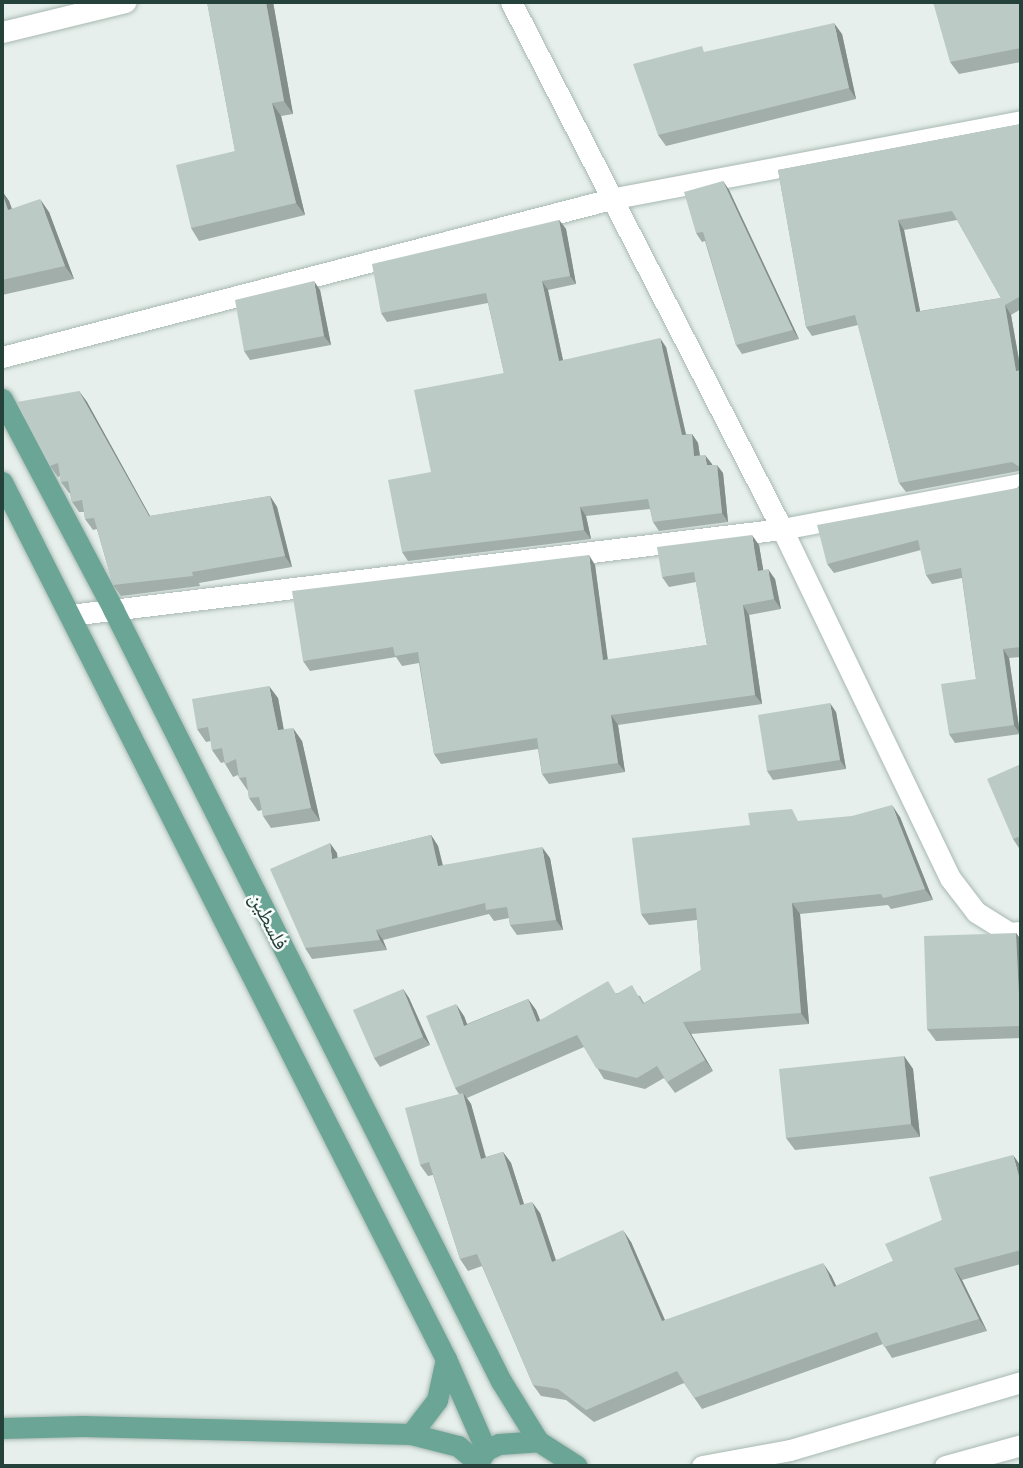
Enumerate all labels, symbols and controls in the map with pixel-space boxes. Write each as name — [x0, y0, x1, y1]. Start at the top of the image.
street label: فلسطين — [244, 888, 294, 954]

